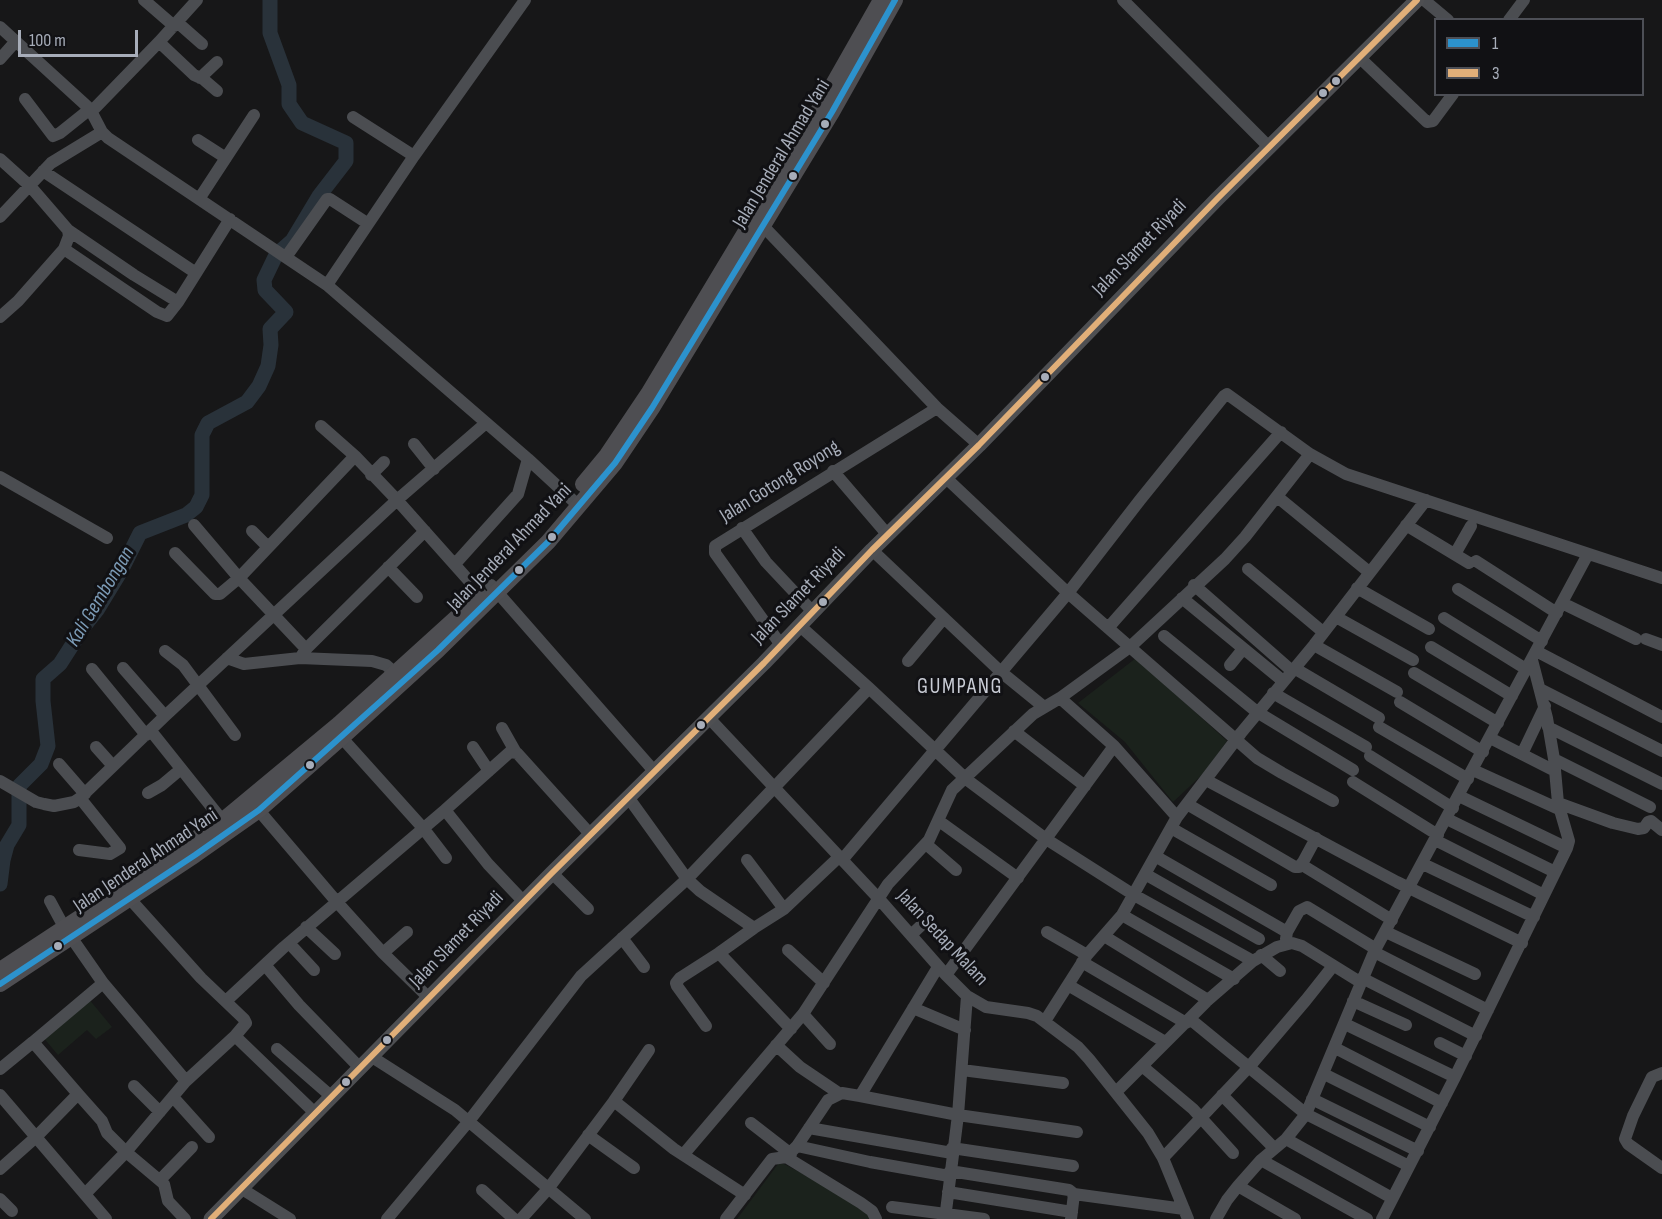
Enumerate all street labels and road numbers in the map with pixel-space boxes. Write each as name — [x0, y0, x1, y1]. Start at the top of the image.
street label: Jalan Jenderal Ahmad Yani — [728, 75, 836, 233]
street label: Jalan Slamet Riyadi — [1088, 195, 1192, 301]
street label: Jalan Gotong Royong — [716, 436, 844, 528]
street label: Jalan Jenderal Ahmad Yani — [443, 479, 577, 617]
street label: Jalan Slamet Riyadi — [747, 543, 851, 649]
street label: Jalan Jenderal Ahmad Yani — [69, 804, 223, 918]
street label: Jalan Sedap Malam — [891, 885, 993, 991]
street label: Jalan Slamet Riyadi — [405, 887, 509, 993]

